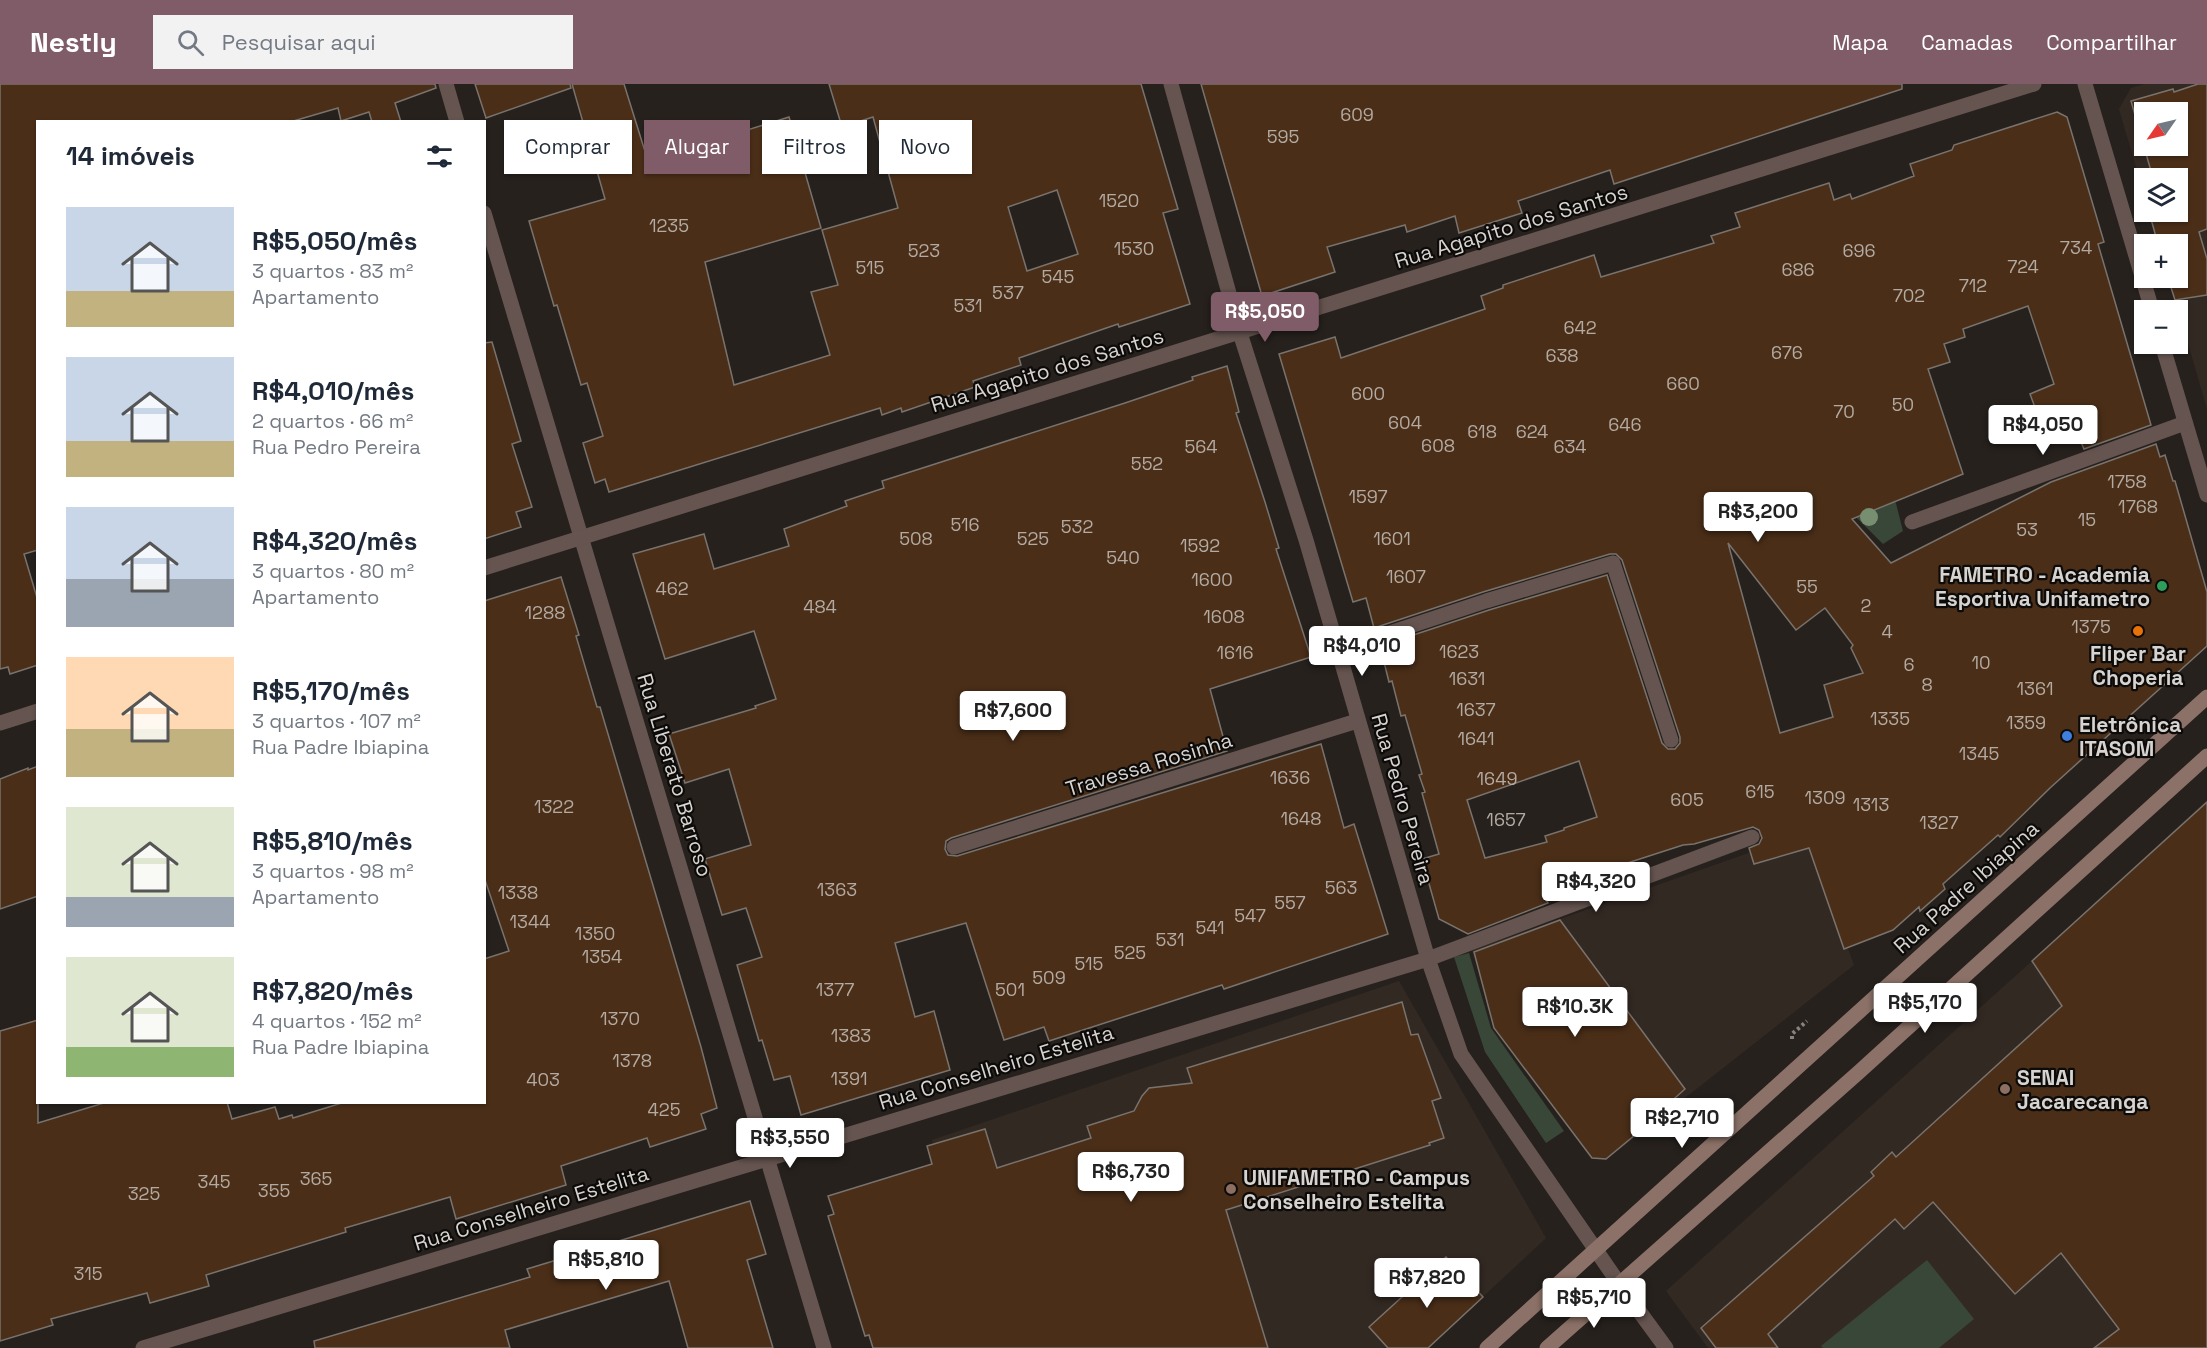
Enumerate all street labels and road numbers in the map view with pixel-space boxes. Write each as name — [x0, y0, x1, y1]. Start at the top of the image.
street label: Rua Agapito dos Santos — [1391, 178, 1631, 274]
street label: Rua Agapito dos Santos — [927, 322, 1167, 418]
street label: Rua Liberato Barroso — [631, 670, 719, 880]
street label: Rua Pedro Pereira — [1366, 710, 1440, 888]
street label: Travessa Rosinha — [1062, 726, 1236, 802]
street label: Rua Padre Ibiapina — [1888, 815, 2044, 959]
street label: Rua Conselheiro Estelita — [875, 1018, 1117, 1116]
street label: Rua Conselheiro Estelita — [410, 1159, 652, 1257]

